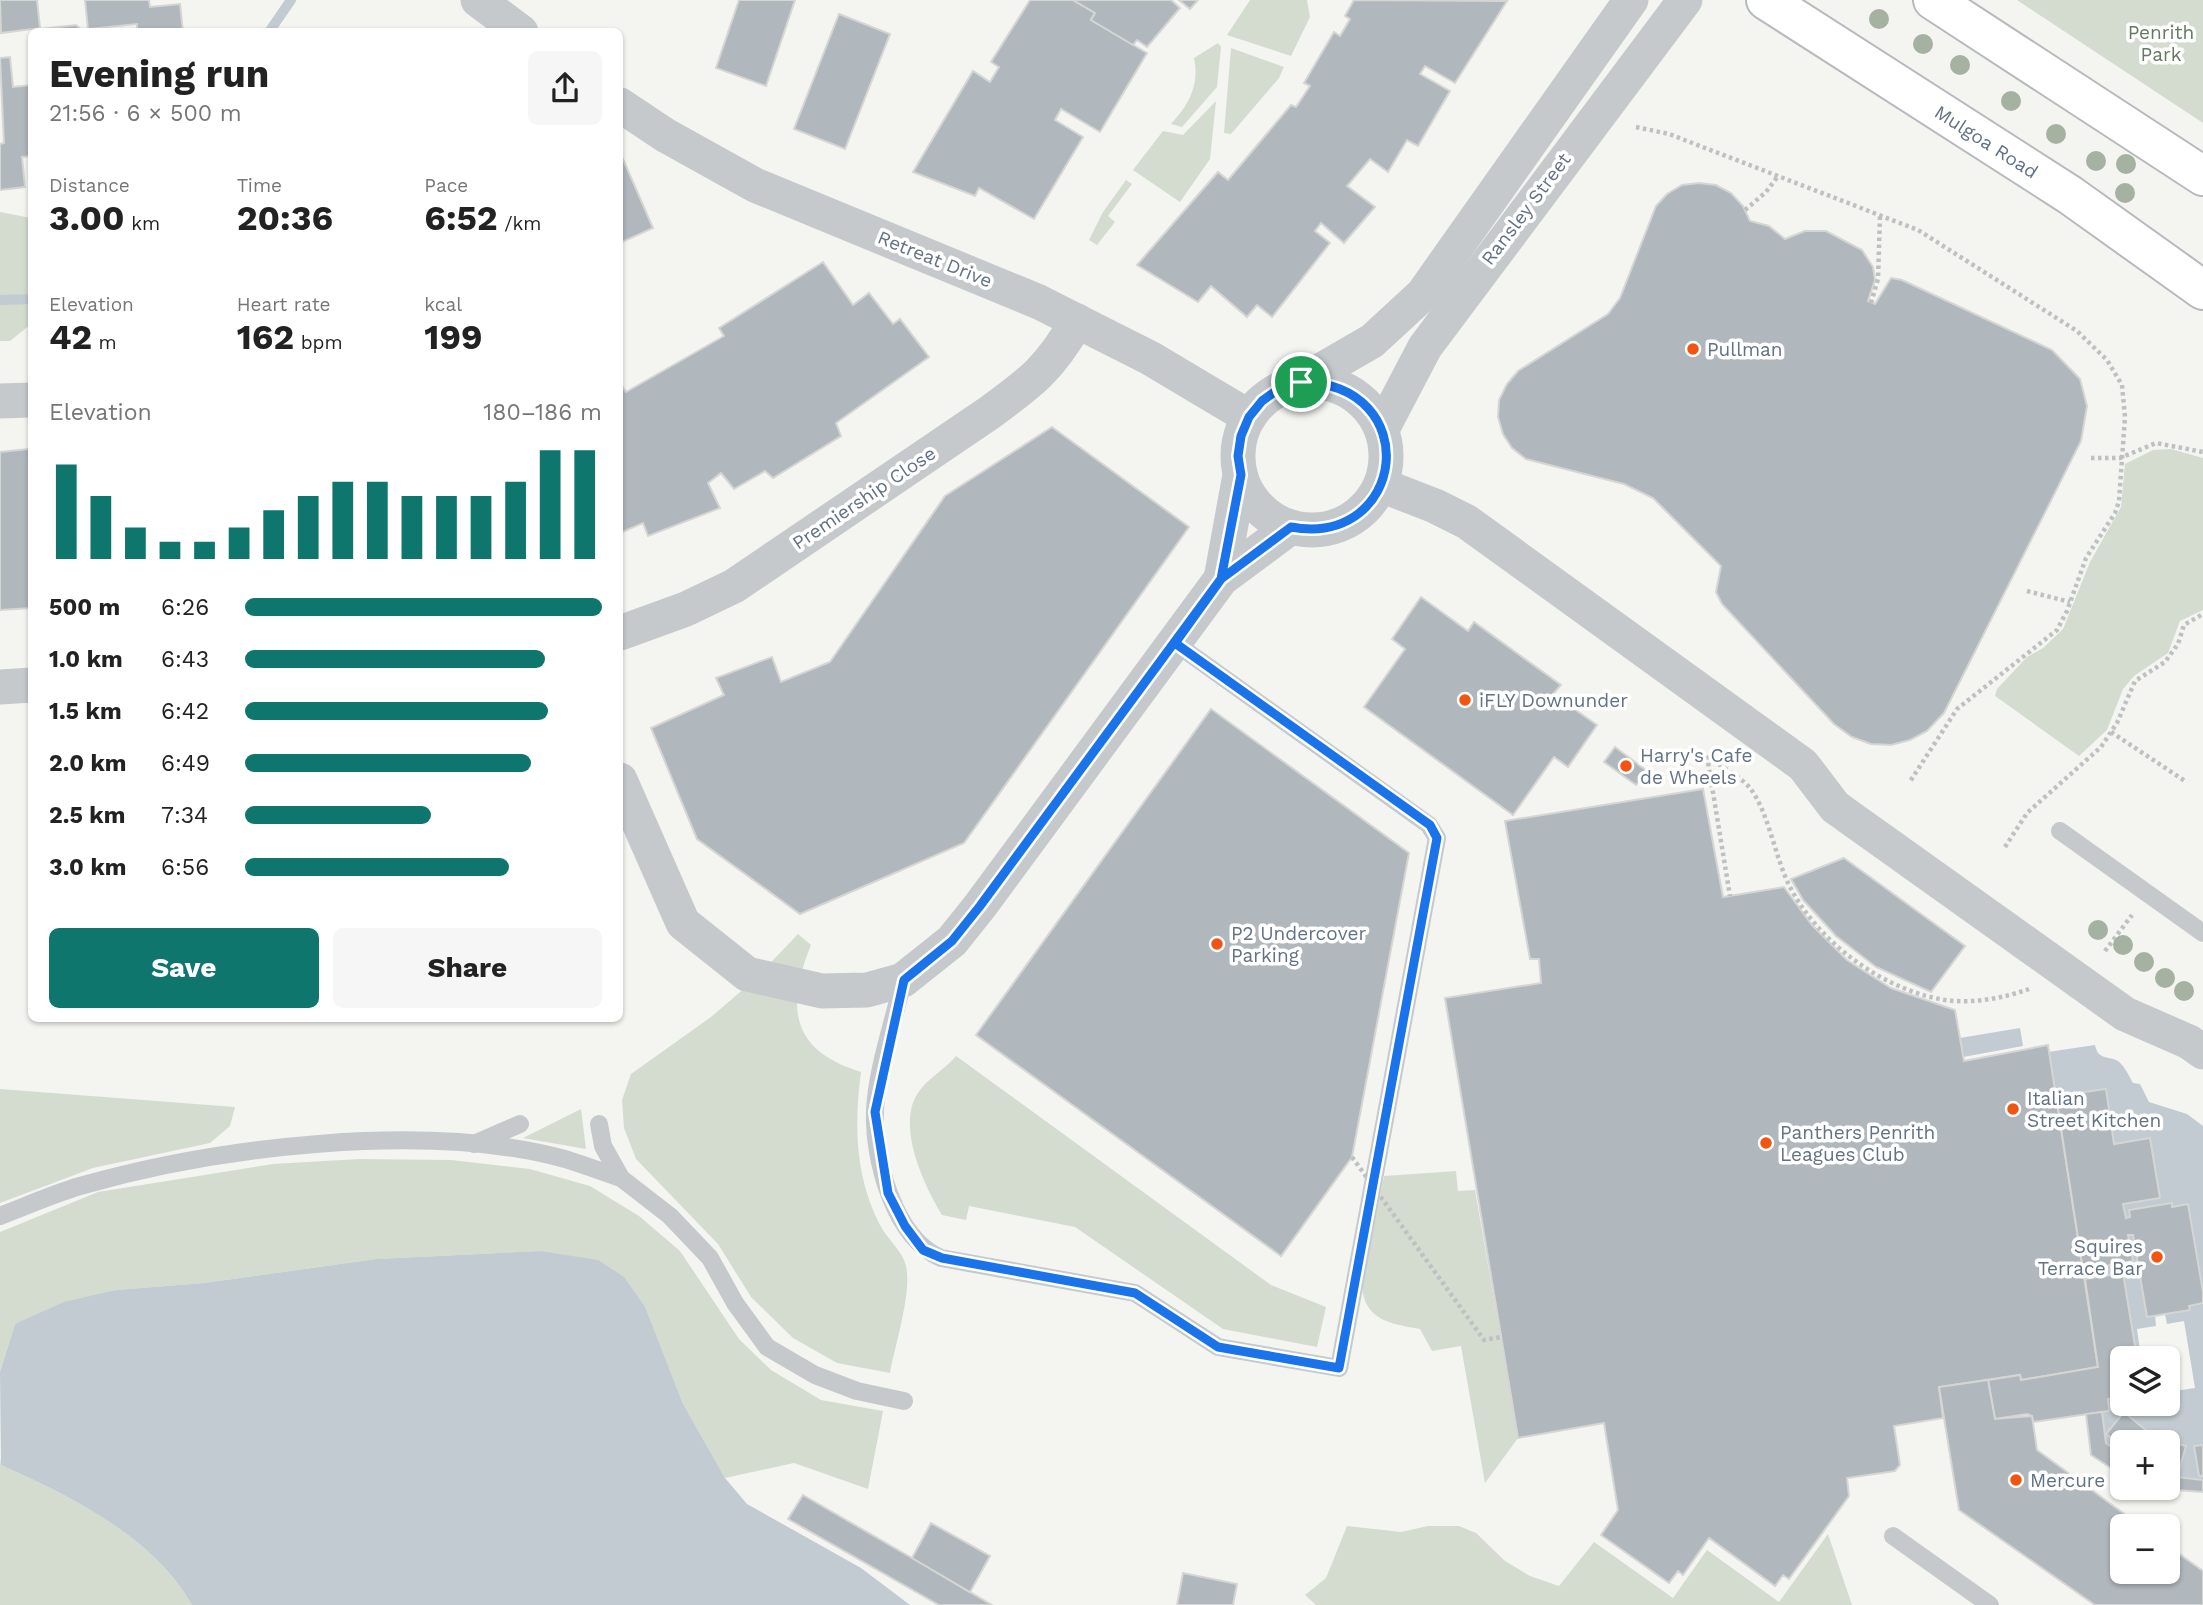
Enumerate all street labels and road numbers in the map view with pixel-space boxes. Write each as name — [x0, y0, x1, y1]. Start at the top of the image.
street label: Mulgoa Road — [1931, 100, 2043, 183]
street label: Ransley Street — [1476, 148, 1576, 270]
street label: Retreat Drive — [874, 226, 996, 292]
street label: Premiership Close — [788, 442, 940, 554]

